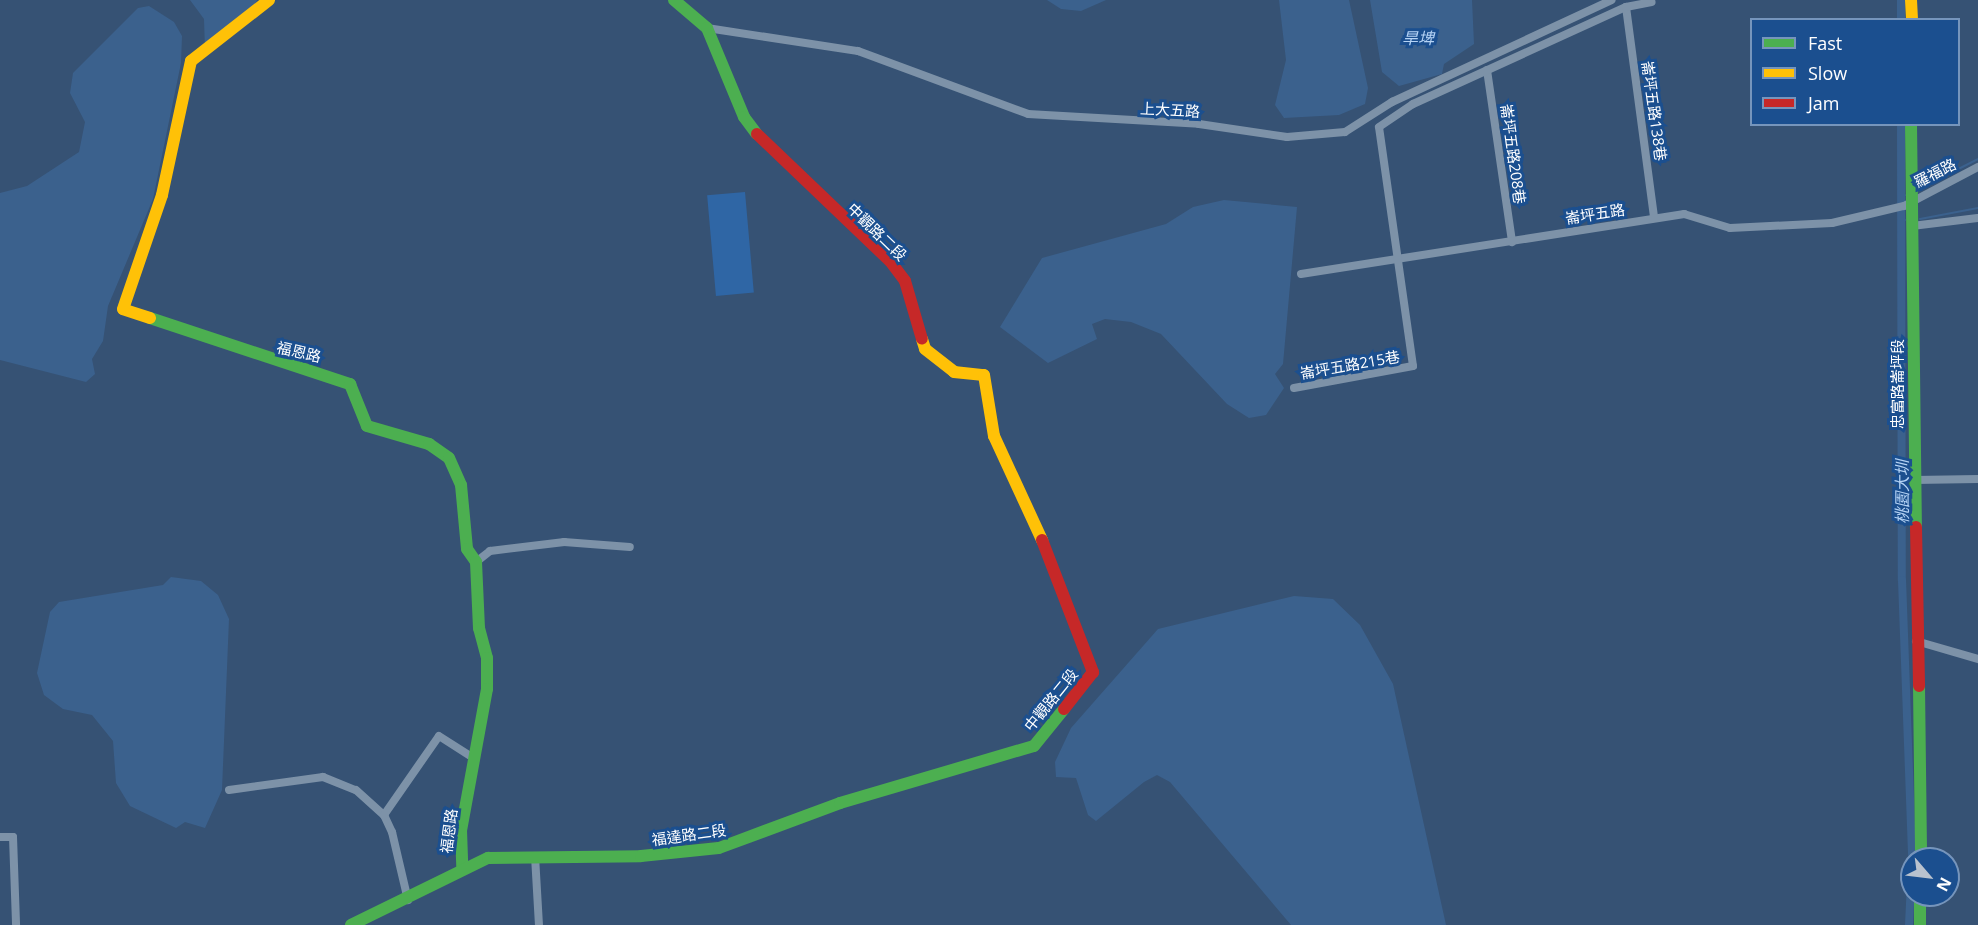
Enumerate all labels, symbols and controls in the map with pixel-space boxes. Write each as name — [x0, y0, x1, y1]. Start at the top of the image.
legend — [1750, 18, 1960, 126]
water label: 旱埤 — [1402, 28, 1434, 48]
text: Fast — [1808, 31, 1842, 55]
street label: 崙坪五路138巷 — [1638, 60, 1670, 162]
text: Slow — [1808, 61, 1847, 85]
text: Jam — [1808, 91, 1840, 115]
street label: 上大五路 — [1140, 99, 1200, 121]
street label: 崙坪五路208巷 — [1497, 103, 1529, 205]
street label: 羅福路 — [1911, 155, 1959, 191]
street label: 中觀路二段 — [844, 199, 910, 265]
street label: 崙坪五路 — [1564, 200, 1626, 228]
street label: 福恩路 — [275, 338, 323, 366]
street label: 忠富路崙坪段 — [1889, 339, 1907, 429]
street label: 崙坪五路215巷 — [1299, 347, 1401, 383]
water label: 桃園大圳 — [1892, 460, 1912, 524]
street label: 中觀路二段 — [1020, 665, 1082, 735]
street label: 福恩路 — [437, 808, 461, 854]
street label: 福達路二段 — [651, 821, 727, 849]
north arrow — [1900, 847, 1960, 907]
text: N — [1931, 874, 1957, 895]

